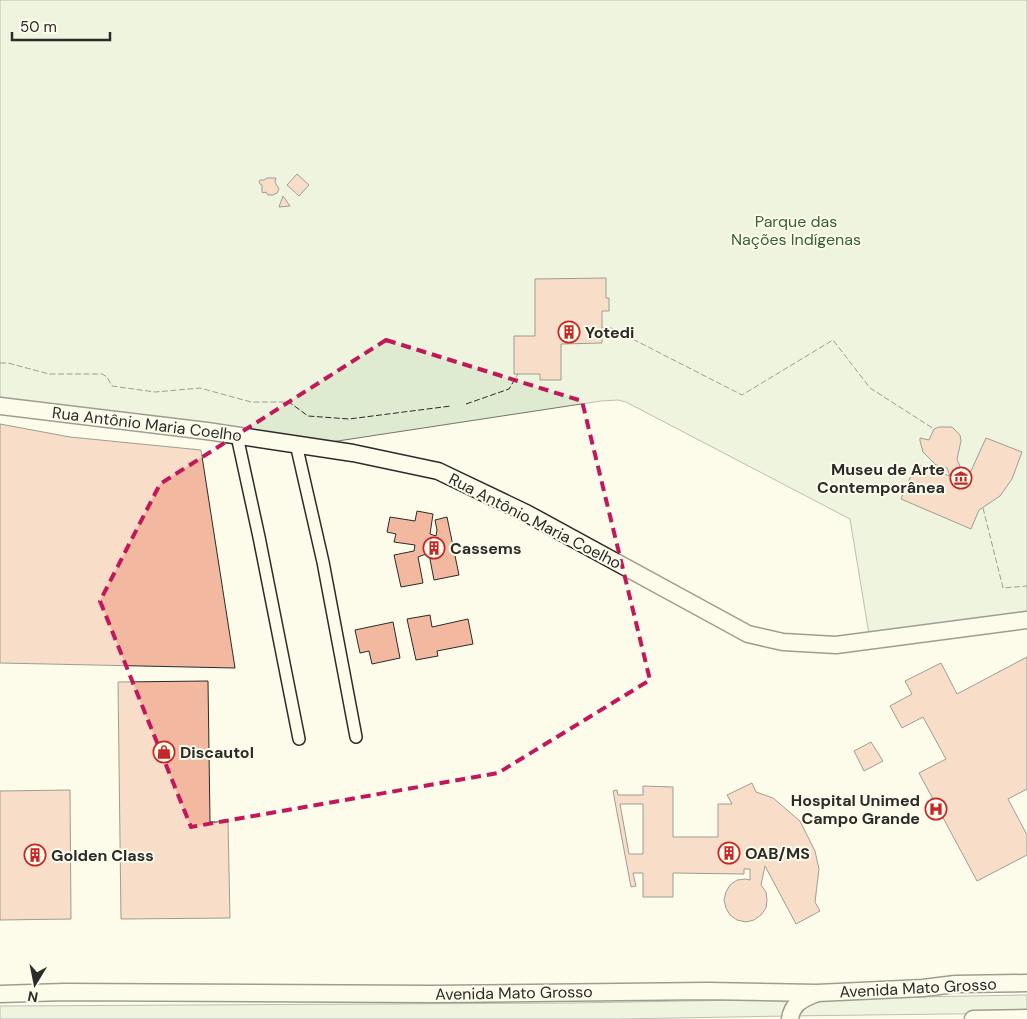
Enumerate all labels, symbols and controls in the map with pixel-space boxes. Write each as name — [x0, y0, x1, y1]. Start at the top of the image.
scale bar — [12, 10, 110, 42]
text: 50 m — [20, 17, 57, 37]
park label: Parque das Nações Indígenas — [731, 211, 861, 250]
building icon: Yotedi — [557, 320, 581, 344]
place label: Yotedi — [585, 322, 634, 343]
street label: Rua Antônio Maria Coelho — [51, 402, 243, 446]
place label: Museu de Arte Contemporânea — [817, 459, 945, 498]
museum icon: Museu de Arte Contemporânea — [949, 466, 973, 490]
street label: Rua Antônio Maria Coelho — [445, 468, 625, 574]
building icon: Cassems — [422, 536, 446, 560]
place label: Cassems — [450, 538, 521, 559]
shop icon: Discautol — [152, 740, 176, 764]
place label: Discautol — [180, 742, 254, 763]
place label: Hospital Unimed Campo Grande — [791, 790, 920, 829]
hospital icon: Hospital Unimed Campo Grande — [924, 797, 948, 821]
building icon: OAB/MS — [717, 841, 741, 865]
building icon: Golden Class — [23, 843, 47, 867]
place label: OAB/MS — [745, 843, 810, 864]
place label: Golden Class — [51, 845, 154, 866]
north arrow — [10, 959, 60, 1009]
street label: Avenida Mato Grosso — [839, 973, 997, 1003]
street label: Avenida Mato Grosso — [435, 981, 593, 1005]
text: N — [26, 987, 39, 1007]

